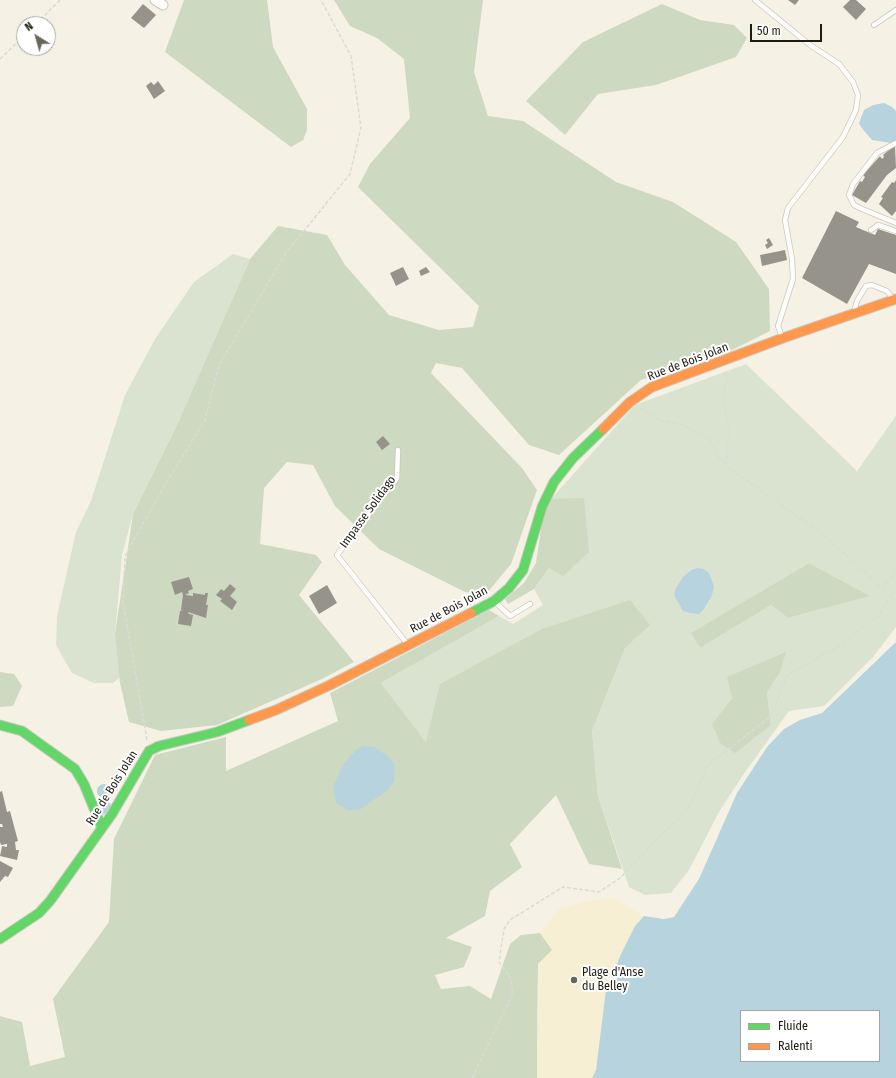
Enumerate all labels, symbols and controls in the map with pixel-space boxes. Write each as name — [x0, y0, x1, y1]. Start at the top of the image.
north arrow — [16, 16, 56, 56]
scale bar — [752, 16, 824, 42]
text: N — [23, 20, 36, 34]
text: 50 m — [757, 24, 781, 38]
street label: Rue de Bois Jolan — [646, 340, 730, 384]
street label: Impasse Solidago — [337, 473, 399, 551]
street label: Rue de Bois Jolan — [408, 584, 490, 636]
street label: Rue de Bois Jolan — [83, 748, 141, 828]
place label: Plage d'Anse du Belley — [582, 966, 643, 994]
marker: Plage d'Anse du Belley — [569, 975, 579, 985]
legend — [740, 1010, 880, 1062]
text: Fluide — [778, 1019, 808, 1033]
text: Ralenti — [778, 1039, 813, 1053]

